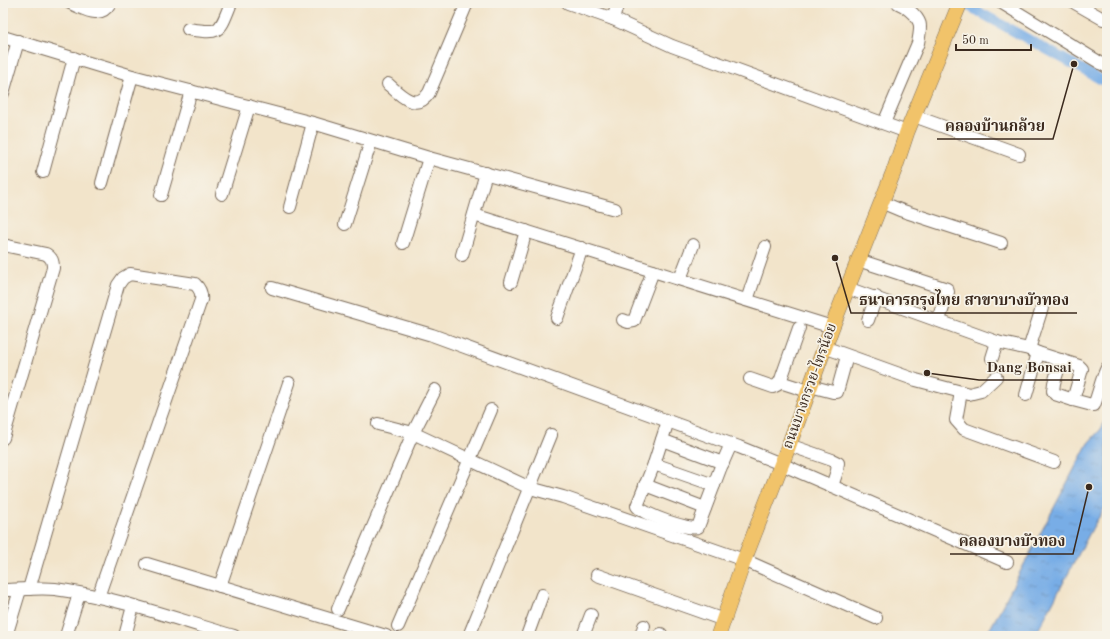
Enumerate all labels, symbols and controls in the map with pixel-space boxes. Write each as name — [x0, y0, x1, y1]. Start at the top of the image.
scale bar — [956, 26, 1031, 52]
text: 50 m — [962, 34, 989, 47]
callout: คลองบ้านกล้วย — [937, 112, 1053, 139]
text: คลองบ้านกล้วย — [945, 117, 1045, 135]
callout: ธนาคารกรุงไทย สาขาบางบัวทอง — [851, 286, 1077, 313]
text: ธนาคารกรุงไทย สาขาบางบัวทอง — [859, 289, 1069, 311]
street label: ถนนบางกรวย-ไทรน้อย — [777, 320, 839, 451]
callout: Dang Bonsai — [979, 353, 1080, 380]
text: Dang Bonsai — [986, 361, 1072, 376]
callout: คลองบางบัวทอง — [950, 527, 1073, 554]
text: คลองบางบัวทอง — [959, 533, 1065, 550]

